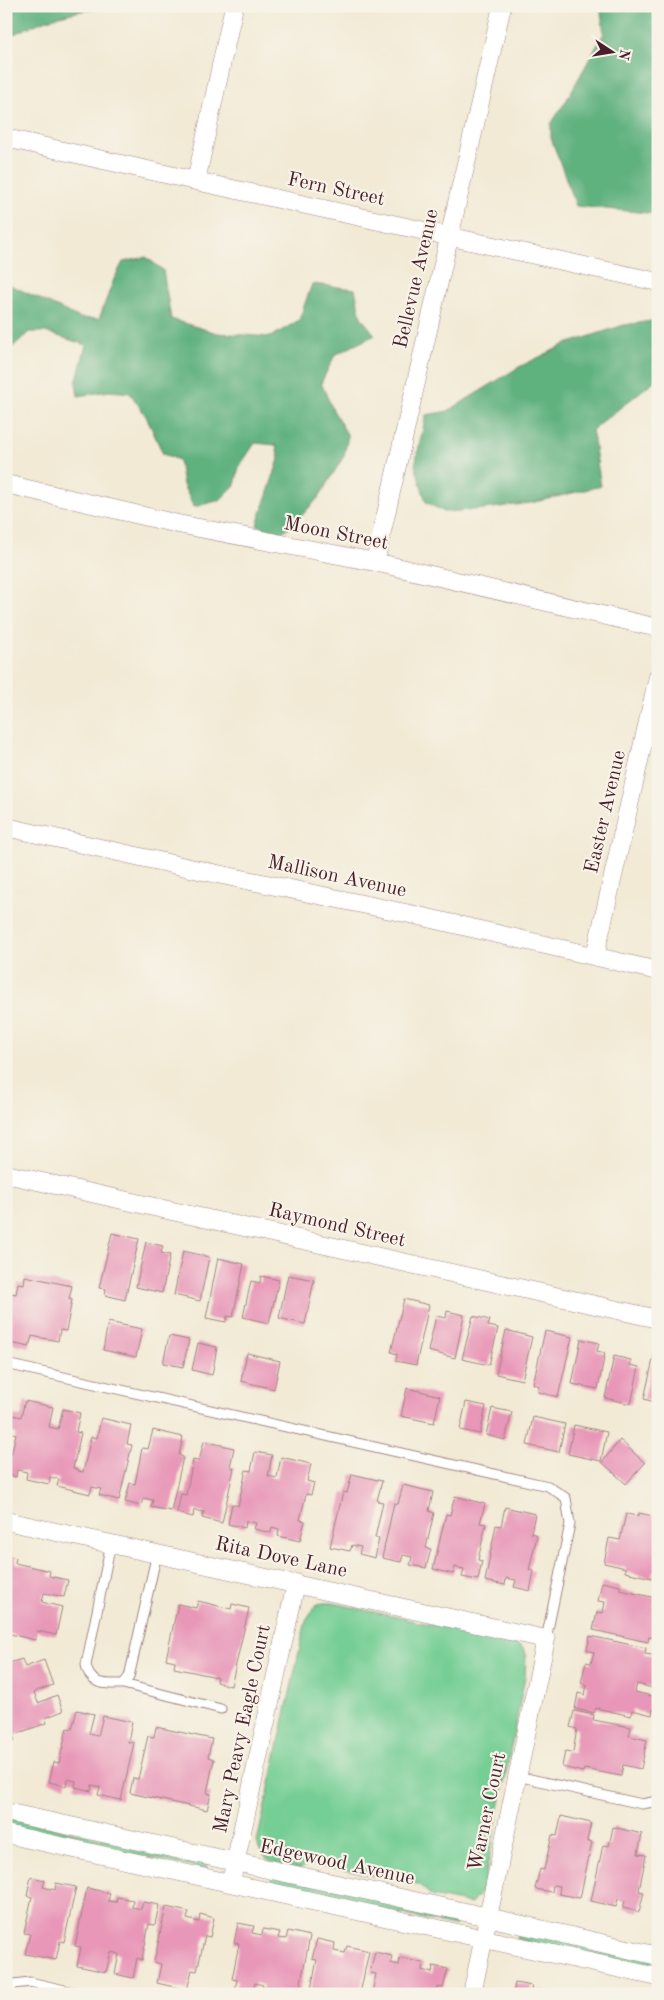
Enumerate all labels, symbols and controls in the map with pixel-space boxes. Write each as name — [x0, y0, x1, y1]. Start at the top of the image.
north arrow — [586, 28, 636, 78]
text: N — [616, 48, 632, 61]
street label: Fern Street — [286, 170, 386, 210]
street label: Bellevue Avenue — [391, 207, 443, 351]
street label: Moon Street — [282, 514, 390, 554]
street label: Easter Avenue — [582, 748, 630, 876]
street label: Mallison Avenue — [266, 853, 408, 901]
street label: Raymond Street — [266, 1200, 408, 1252]
street label: Rita Dove Lane — [213, 1534, 349, 1582]
street label: Mary Peavy Eagle Court — [211, 1623, 275, 1835]
street label: Warner Court — [466, 1751, 510, 1873]
street label: Edgewood Avenue — [258, 1837, 416, 1889]

